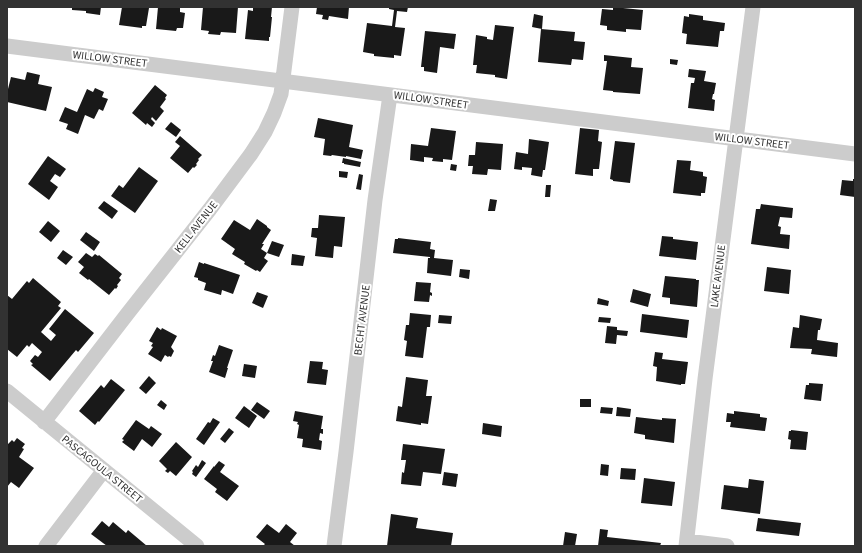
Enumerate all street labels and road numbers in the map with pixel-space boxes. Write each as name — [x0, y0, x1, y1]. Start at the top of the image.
street label: WILLOW STREET — [72, 47, 148, 71]
street label: WILLOW STREET — [393, 87, 469, 113]
street label: WILLOW STREET — [714, 129, 790, 153]
street label: KELL AVENUE — [171, 198, 221, 256]
street label: LAKE AVENUE — [707, 244, 729, 308]
street label: BECHT AVENUE — [350, 284, 374, 356]
street label: PASCAGOULA STREET — [59, 432, 146, 506]

